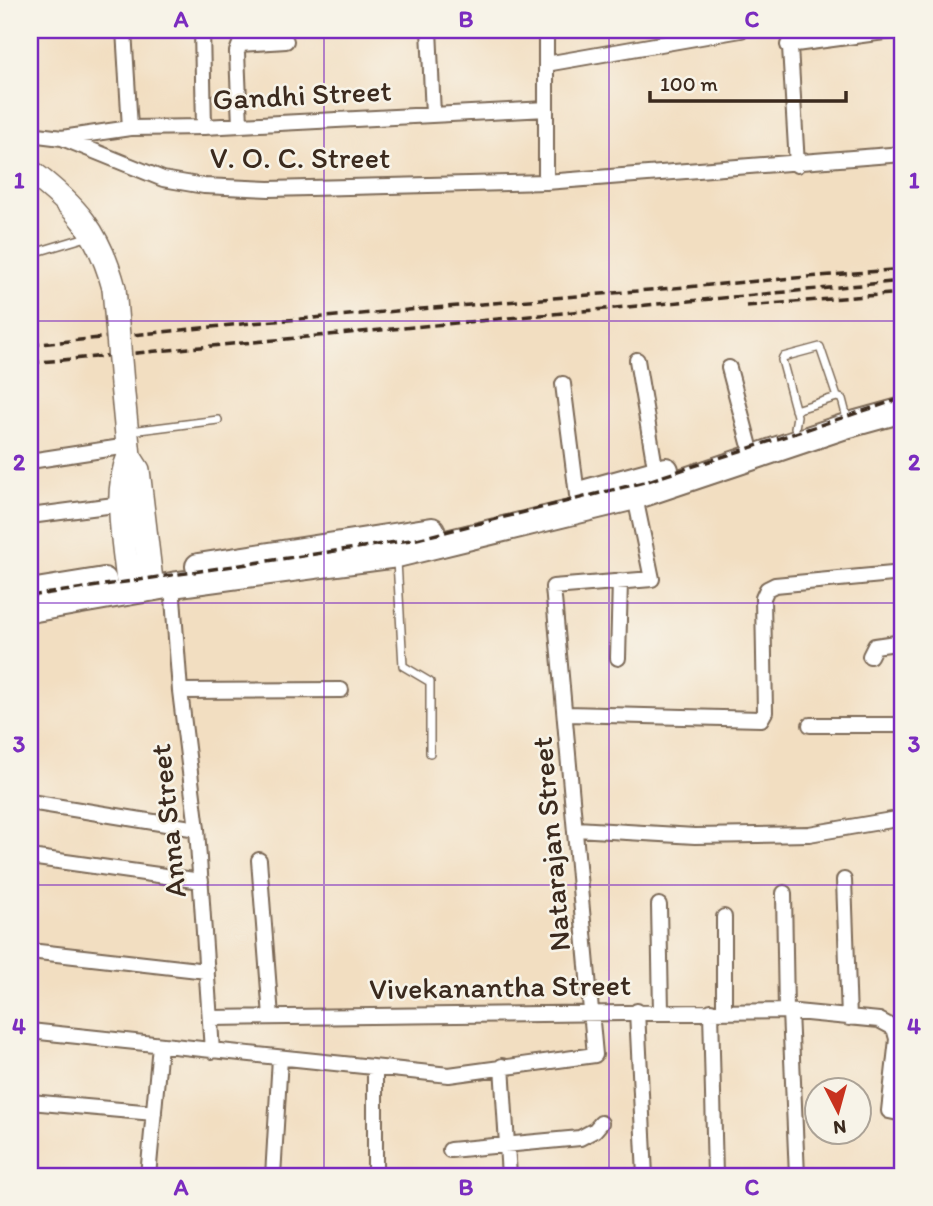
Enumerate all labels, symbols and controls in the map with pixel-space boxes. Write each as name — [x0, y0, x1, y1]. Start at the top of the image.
text: A — [173, 5, 189, 33]
text: B — [459, 5, 474, 33]
text: C — [745, 5, 760, 33]
scale bar — [650, 60, 846, 104]
street label: Gandhi Street — [212, 71, 392, 118]
text: 100 m — [660, 71, 718, 96]
street label: V. O. C. Street — [210, 139, 390, 176]
text: 1 — [14, 166, 25, 194]
text: 1 — [909, 166, 920, 194]
text: 2 — [13, 448, 26, 476]
text: 2 — [908, 448, 921, 476]
text: 3 — [13, 730, 26, 758]
text: 3 — [908, 730, 921, 758]
street label: Natarajan Street — [523, 735, 578, 953]
street label: Anna Street — [141, 742, 194, 900]
street label: Vivekanantha Street — [369, 966, 631, 1007]
text: 4 — [12, 1012, 26, 1040]
text: 4 — [907, 1012, 921, 1040]
north arrow — [804, 1076, 874, 1146]
text: N — [832, 1115, 847, 1140]
text: A — [173, 1173, 189, 1201]
text: B — [459, 1173, 474, 1201]
text: C — [745, 1173, 760, 1201]

